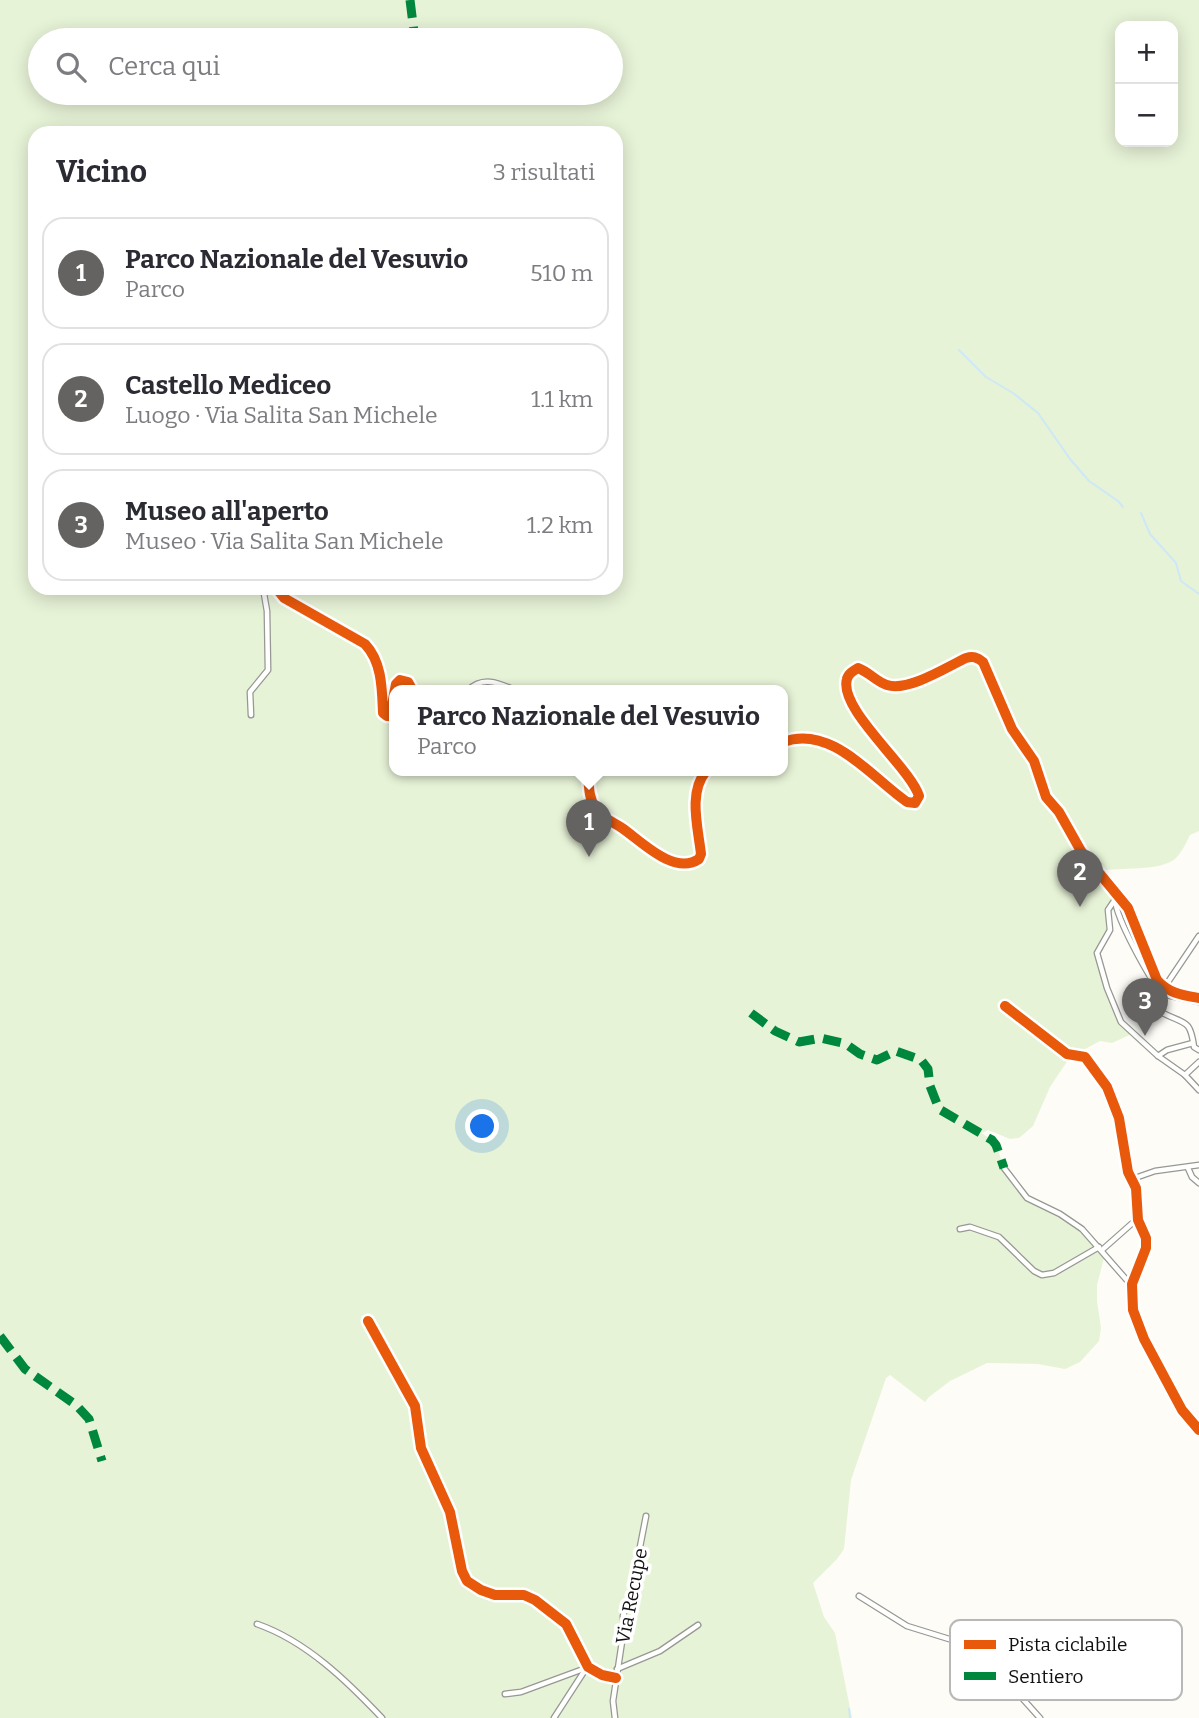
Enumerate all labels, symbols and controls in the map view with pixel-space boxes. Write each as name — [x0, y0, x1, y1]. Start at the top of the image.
map controls — [1115, 21, 1178, 147]
button: + — [1115, 21, 1178, 84]
search box — [28, 28, 623, 105]
icon: search — [52, 48, 90, 86]
text: Cerca qui — [108, 51, 220, 82]
button: − — [1115, 84, 1178, 147]
text: Vicino — [56, 154, 147, 190]
text: 3 risultati — [493, 158, 595, 186]
text: Parco Nazionale del Vesuvio — [125, 244, 468, 275]
text: 1 — [76, 259, 86, 287]
text: 510 m — [530, 259, 593, 287]
text: Parco — [125, 275, 185, 303]
text: Castello Mediceo — [125, 370, 331, 401]
text: 2 — [75, 385, 87, 413]
text: 1.1 km — [531, 385, 593, 413]
text: Luogo · Via Salita San Michele — [125, 401, 438, 429]
text: Museo all'aperto — [125, 496, 329, 527]
text: 3 — [74, 511, 88, 539]
text: 1.2 km — [527, 511, 593, 539]
text: Museo · Via Salita San Michele — [125, 527, 444, 555]
popup — [389, 685, 788, 776]
text: Parco Nazionale del Vesuvio — [417, 701, 760, 732]
text: Parco — [417, 732, 477, 760]
pin: 1 — [566, 799, 612, 857]
pin: 2 — [1057, 849, 1103, 907]
pin: 3 — [1122, 978, 1168, 1036]
your location — [465, 1109, 499, 1143]
street label: Via Recupe — [611, 1546, 652, 1646]
legend — [950, 1620, 1182, 1700]
text: Pista ciclabile — [1008, 1633, 1127, 1656]
text: Sentiero — [1008, 1665, 1083, 1688]

